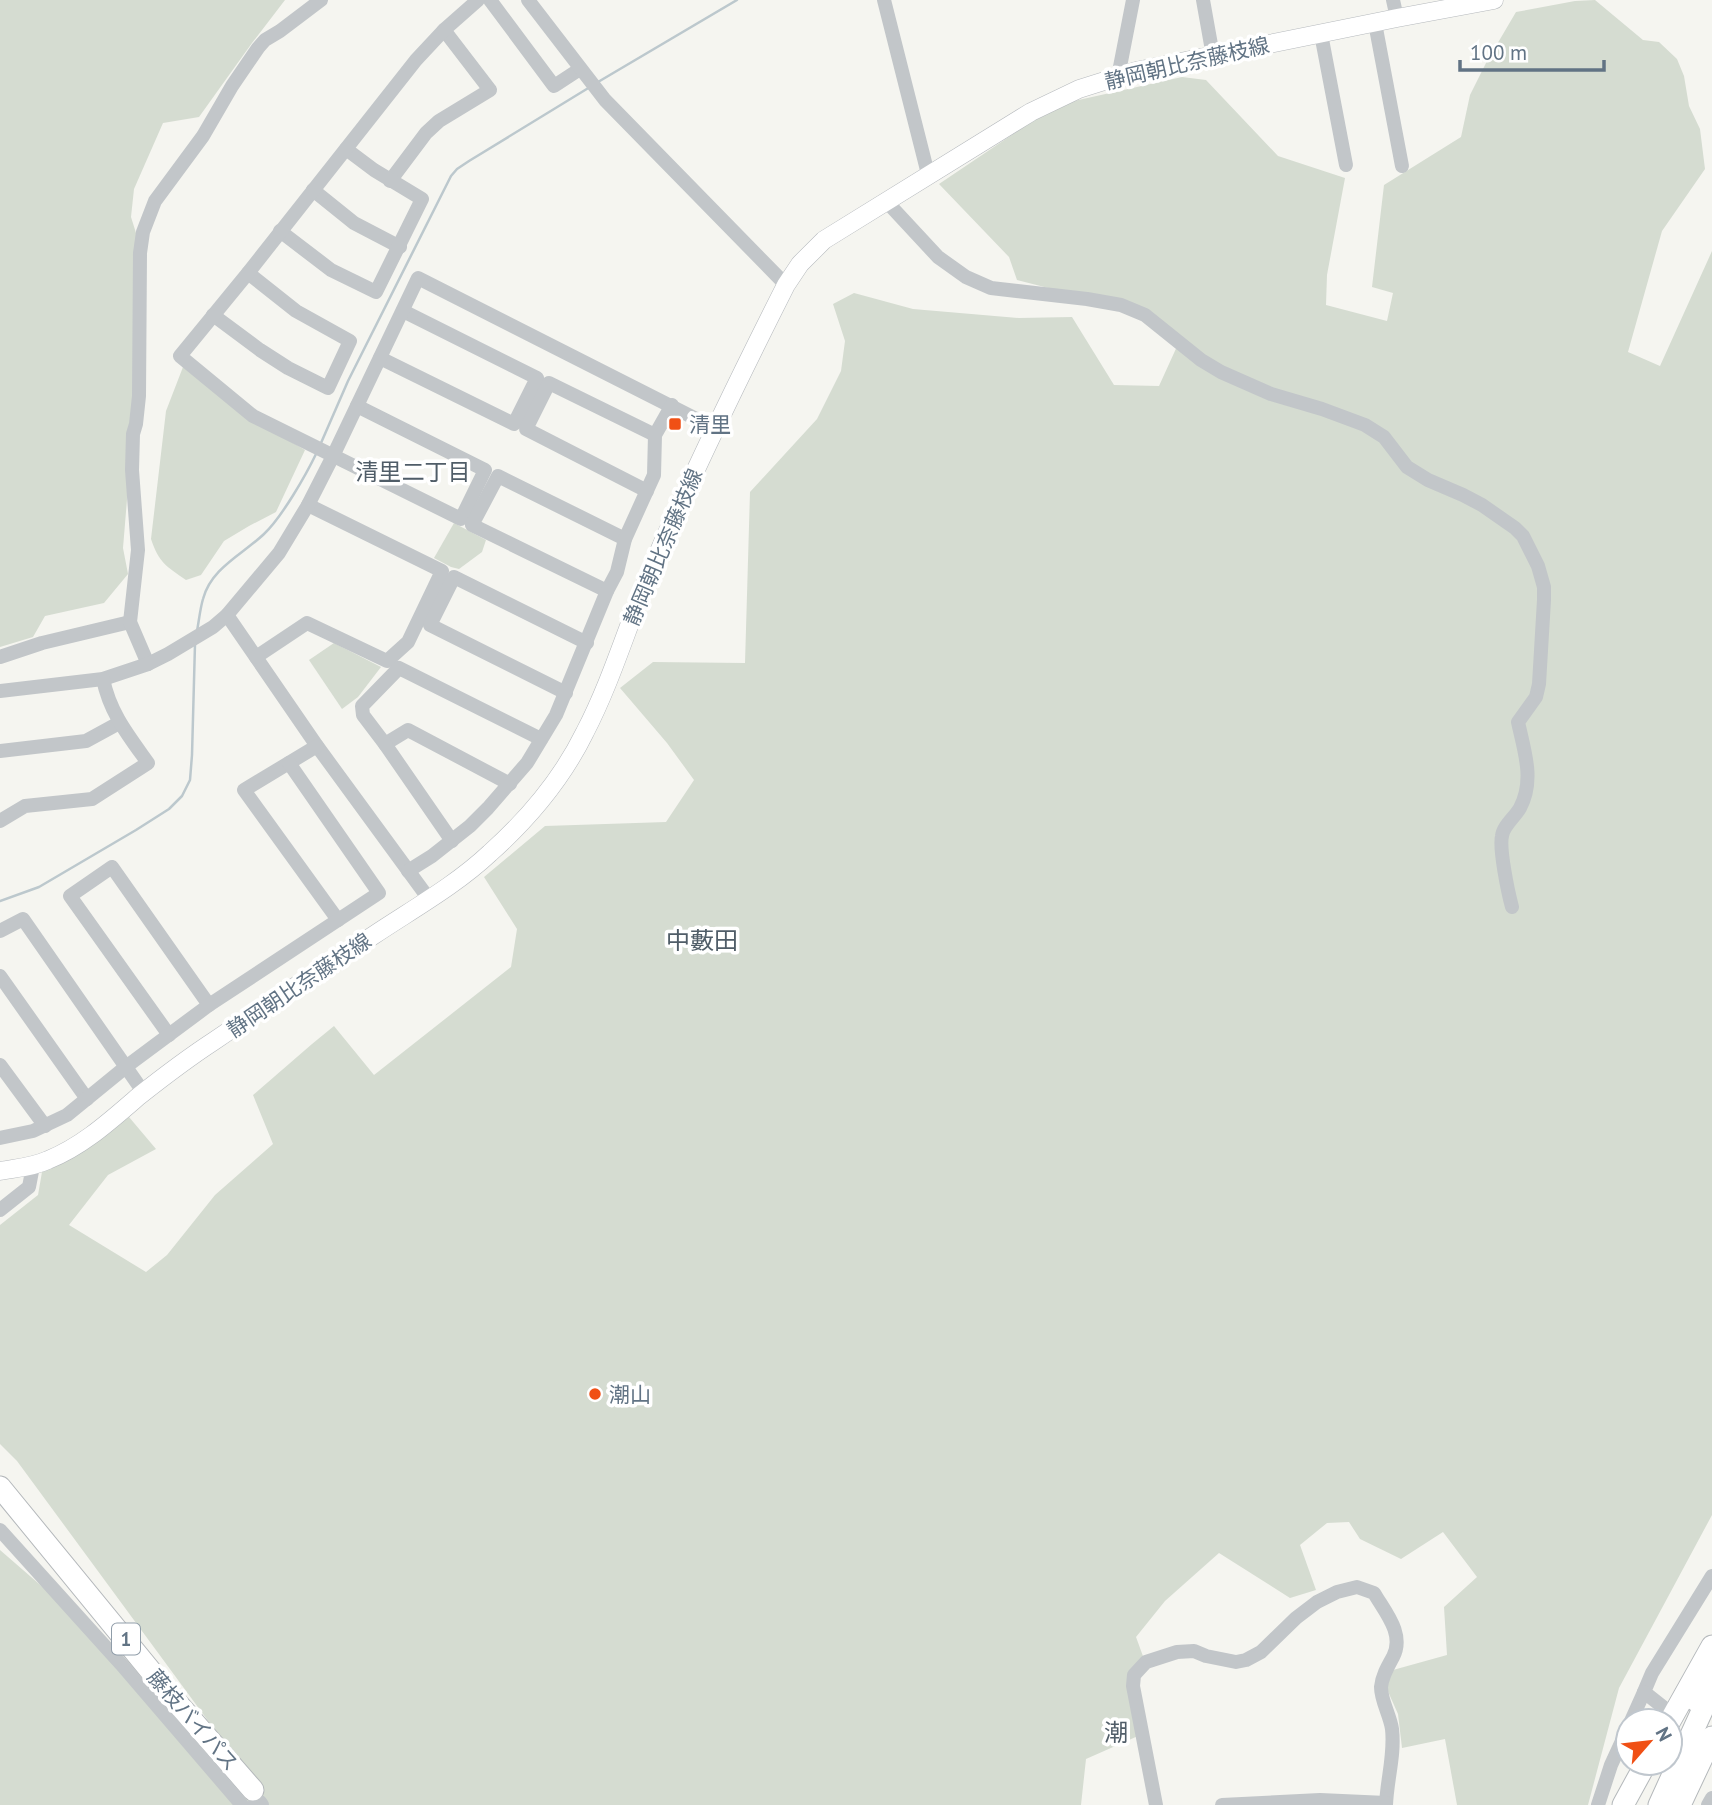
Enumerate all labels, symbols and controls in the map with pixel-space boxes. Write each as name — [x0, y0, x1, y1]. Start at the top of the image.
scale bar — [1460, 28, 1604, 72]
street label: 静岡朝比奈藤枝線 — [1102, 31, 1272, 95]
text: 100 m — [1470, 39, 1527, 66]
place label: 清里 — [689, 411, 731, 438]
marker: 清里 — [667, 416, 683, 432]
district label: 清里二丁目 — [356, 457, 471, 486]
street label: 静岡朝比奈藤枝線 — [618, 464, 708, 630]
district label: 中藪田 — [666, 925, 738, 956]
street label: 静岡朝比奈藤枝線 — [222, 927, 376, 1043]
place label: 潮山 — [609, 1381, 651, 1408]
marker: 潮山 — [587, 1386, 603, 1402]
road number: 1 — [112, 1624, 140, 1654]
street label: 藤枝バイパス — [142, 1664, 244, 1776]
north arrow — [1614, 1707, 1684, 1777]
district label: 潮 — [1104, 1717, 1128, 1748]
text: N — [1650, 1723, 1678, 1745]

